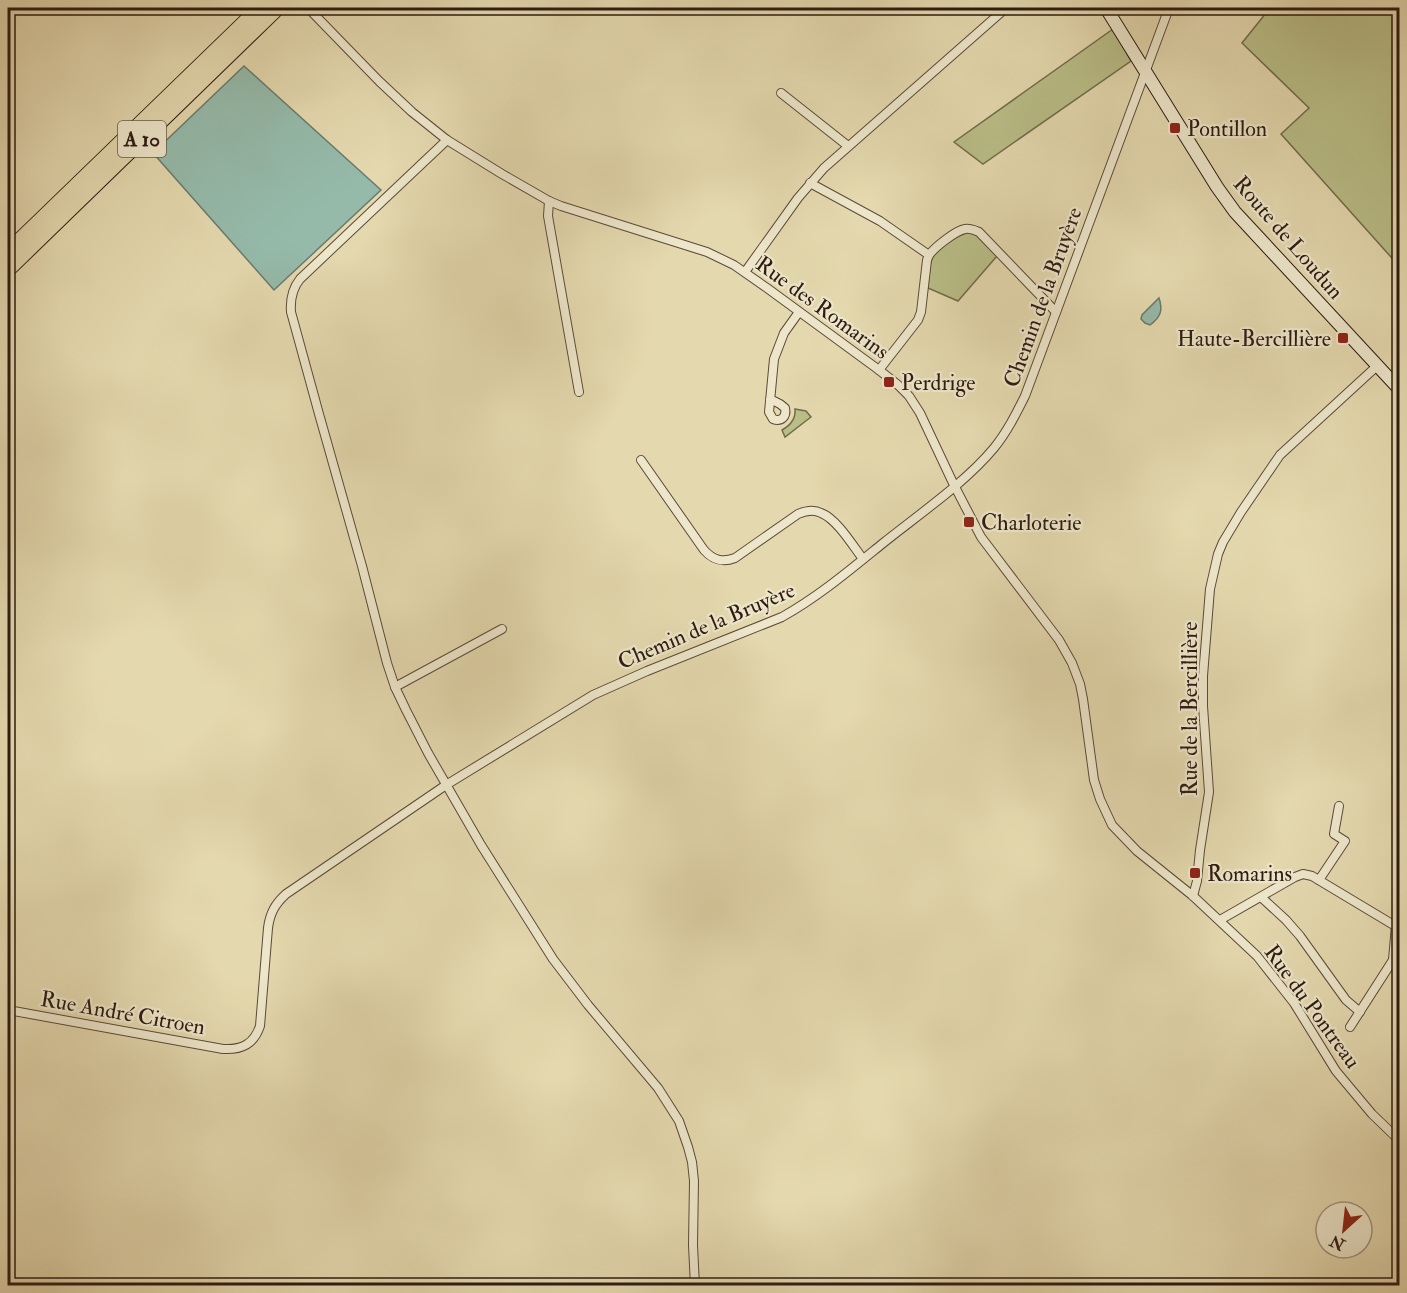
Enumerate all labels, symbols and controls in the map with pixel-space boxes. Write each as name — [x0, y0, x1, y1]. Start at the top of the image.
place label: Pontillon — [1187, 115, 1267, 143]
road number: A 10 — [118, 121, 166, 157]
marker: Pontillon — [1168, 121, 1182, 135]
street label: Route de Loudun — [1227, 170, 1350, 305]
street label: Chemin de la Bruyère — [997, 203, 1089, 391]
street label: Rue des Romarins — [750, 250, 895, 366]
place label: Haute-Bercillière — [1177, 325, 1331, 353]
marker: Haute-Bercillière — [1336, 331, 1350, 345]
place label: Perdrige — [901, 369, 975, 397]
marker: Perdrige — [882, 375, 896, 389]
place label: Charloterie — [981, 509, 1081, 537]
marker: Charloterie — [962, 515, 976, 529]
street label: Chemin de la Bruyère — [614, 576, 799, 676]
street label: Rue de la Bercillière — [1176, 622, 1204, 796]
place label: Romarins — [1207, 860, 1292, 888]
marker: Romarins — [1188, 866, 1202, 880]
street label: Rue du Pontreau — [1258, 939, 1367, 1074]
street label: Rue André Citroen — [38, 985, 207, 1041]
north arrow — [1314, 1200, 1374, 1260]
text: N — [1326, 1230, 1349, 1255]

